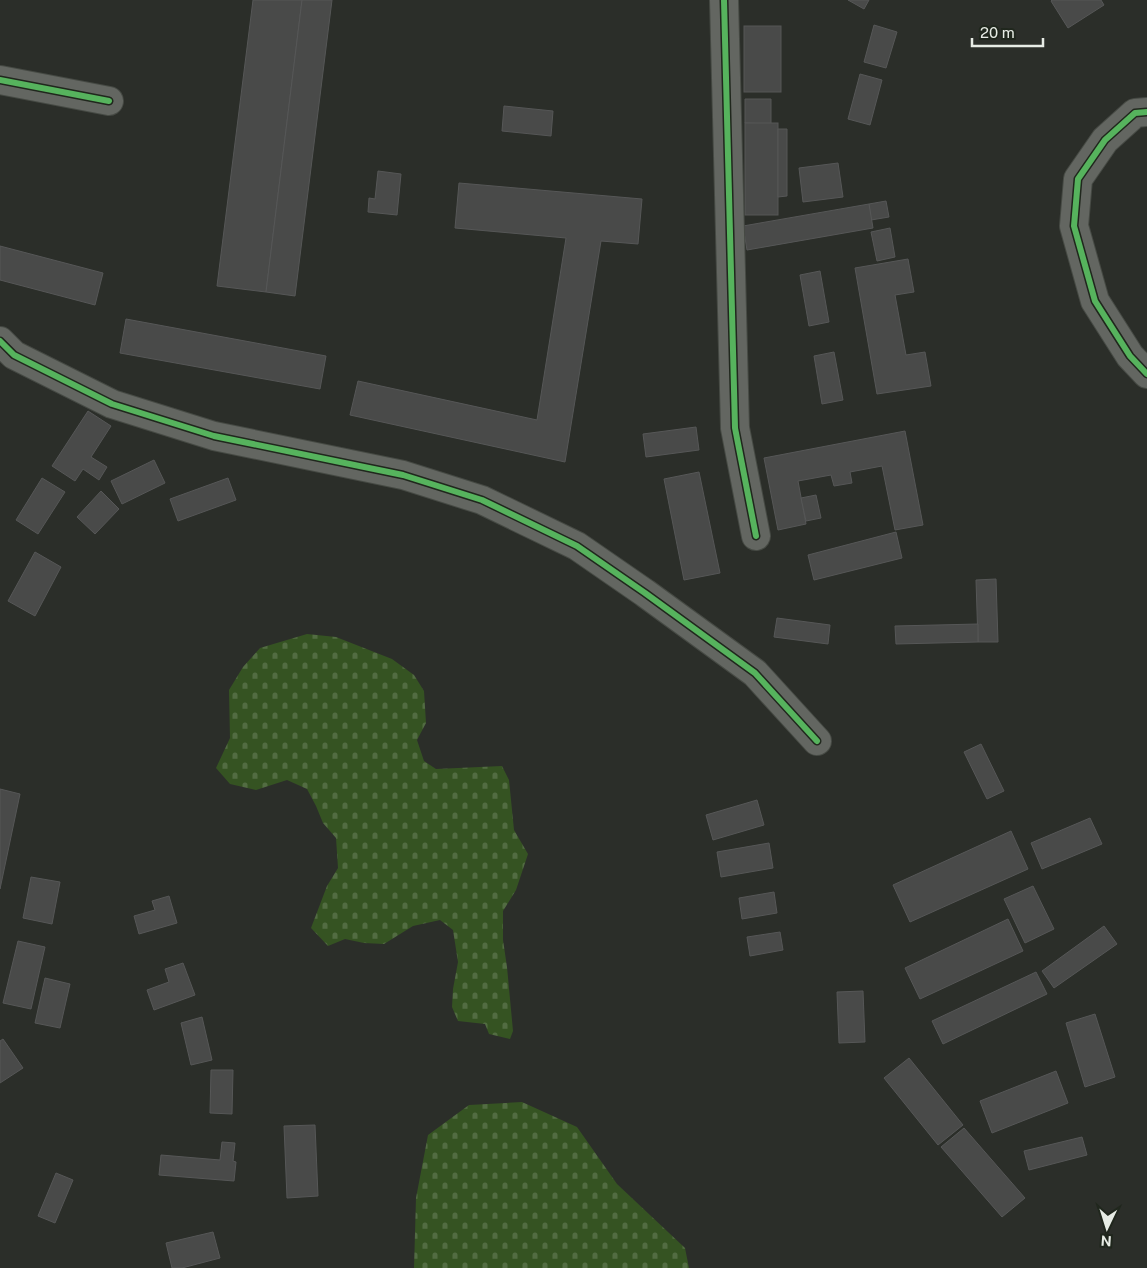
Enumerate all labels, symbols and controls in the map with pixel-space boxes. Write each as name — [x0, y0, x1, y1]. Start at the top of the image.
scale bar — [972, 15, 1043, 47]
text: 20 m — [980, 24, 1015, 41]
north arrow — [1082, 1203, 1132, 1253]
text: N — [1100, 1233, 1112, 1249]

